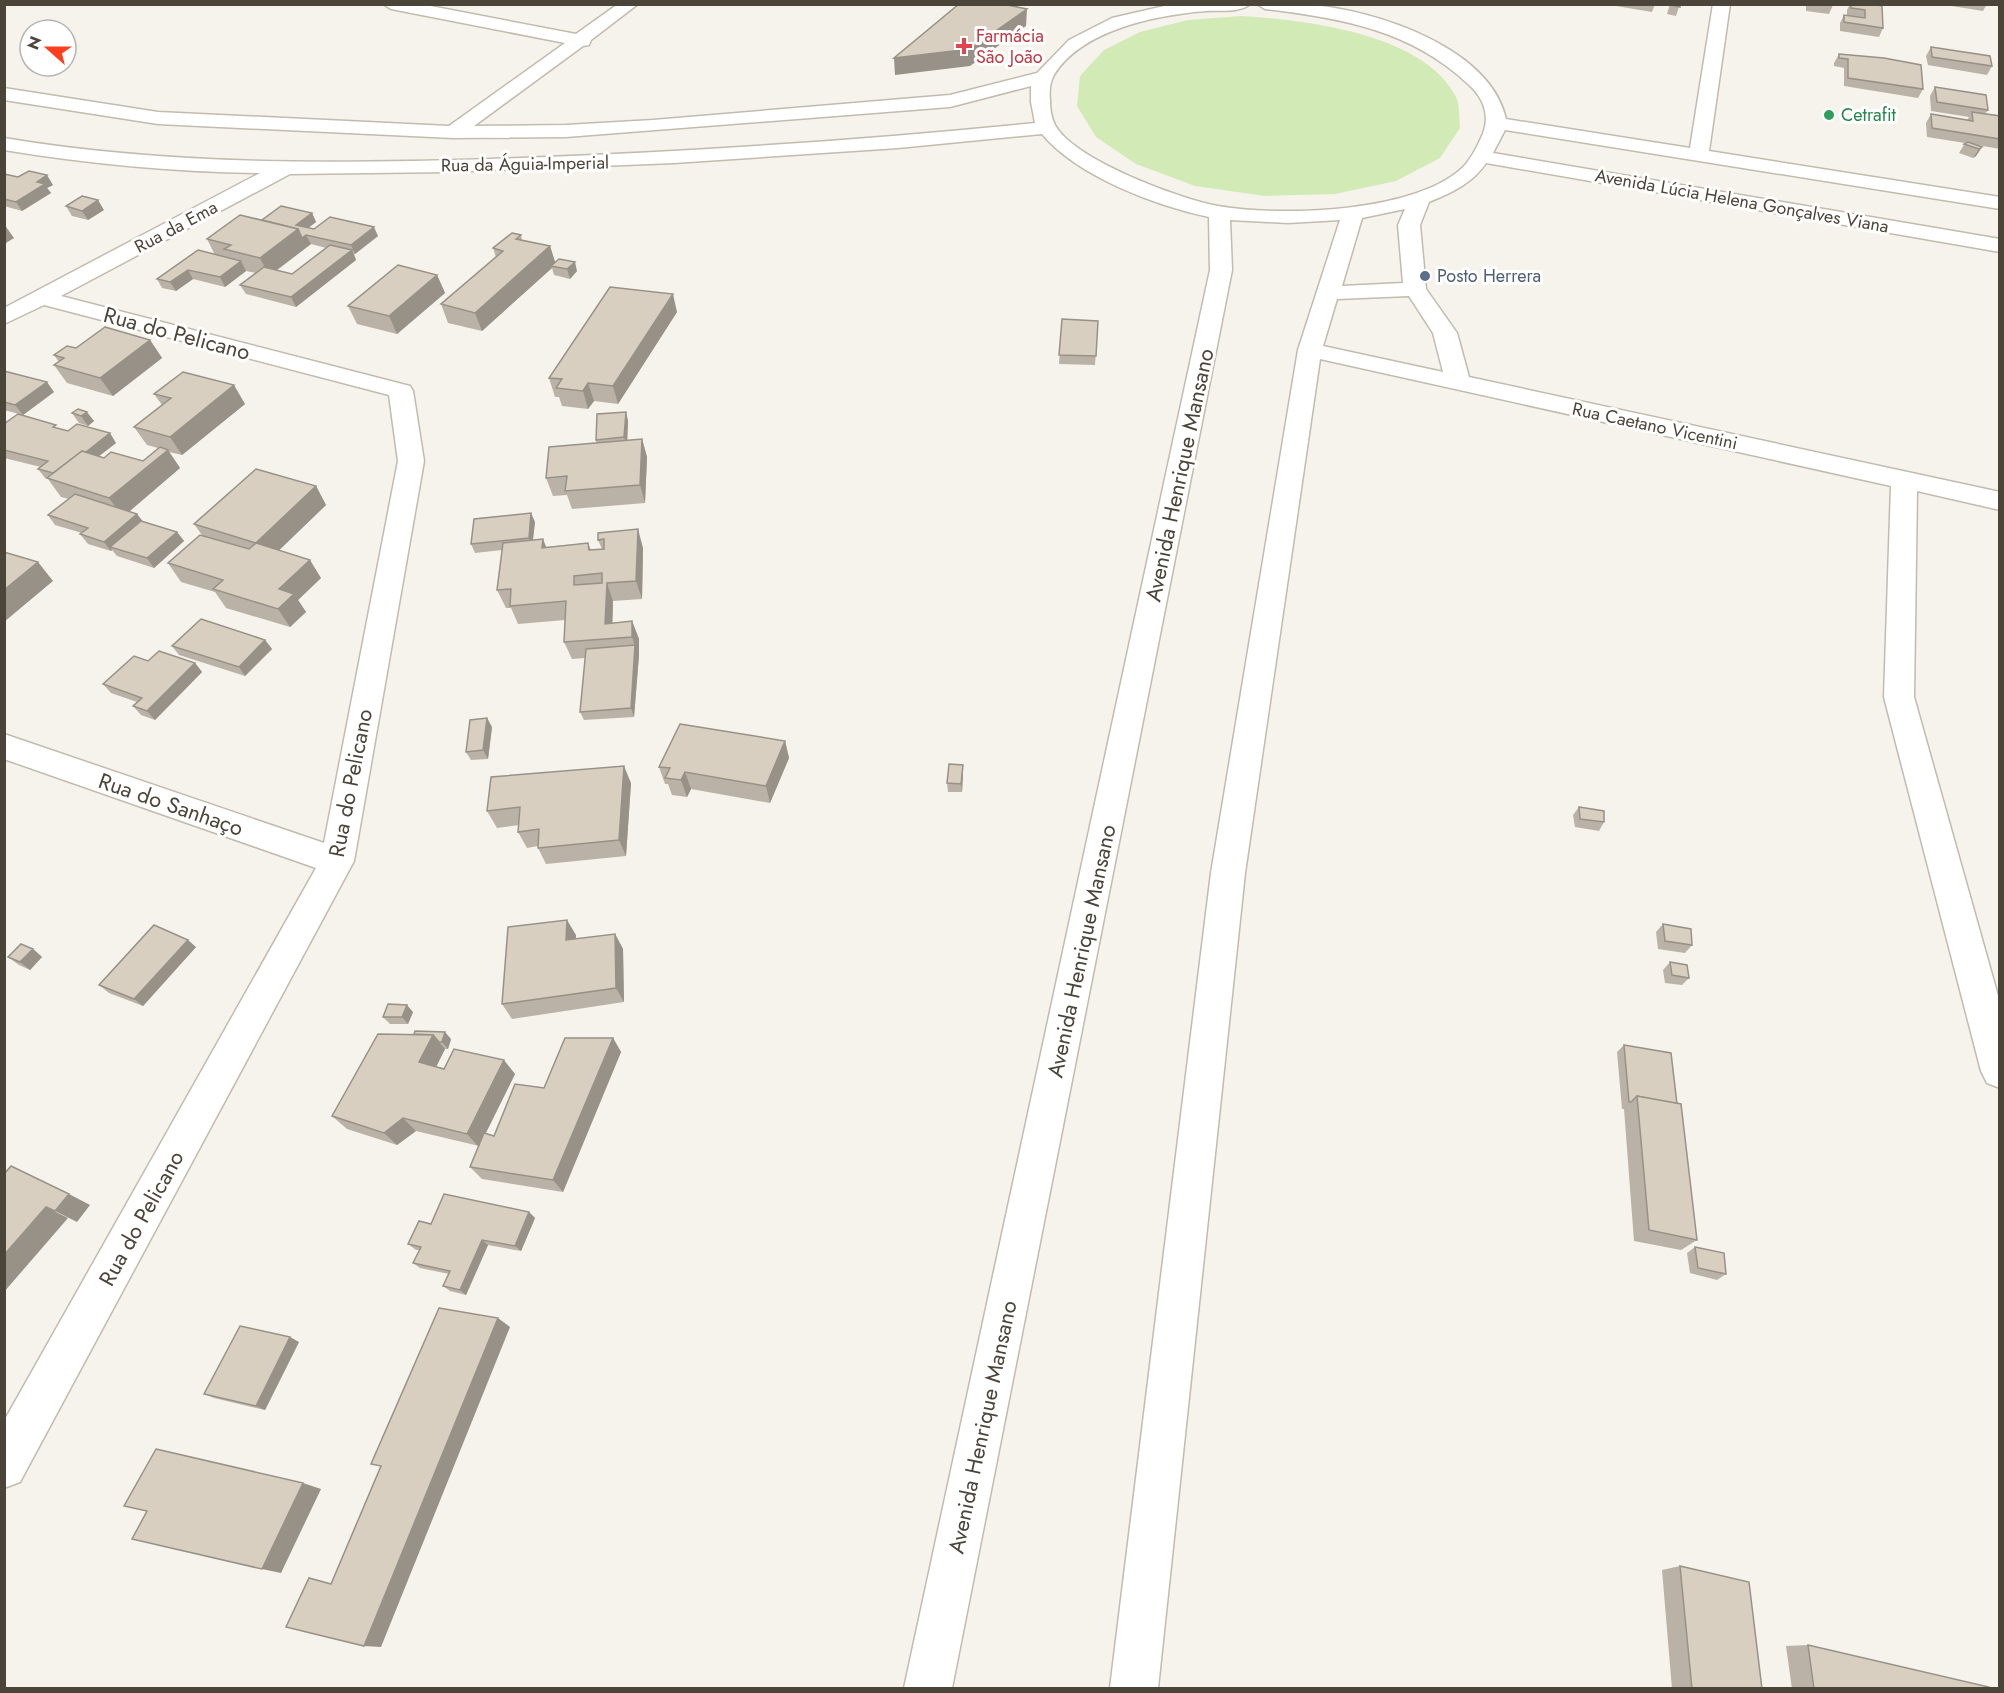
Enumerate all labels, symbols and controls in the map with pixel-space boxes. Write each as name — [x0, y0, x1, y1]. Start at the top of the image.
north arrow — [18, 18, 78, 78]
place label: Farmácia São João — [976, 23, 1044, 70]
text: N — [21, 33, 47, 53]
marker: Farmácia São João — [957, 39, 971, 53]
place label: Cetrafit — [1841, 102, 1897, 128]
marker: Cetrafit — [1822, 108, 1836, 122]
street label: Rua da Águia-Imperial — [441, 150, 609, 178]
street label: Avenida Lúcia Helena Gonçalves Viana — [1593, 162, 1891, 240]
street label: Rua da Ema — [130, 194, 222, 260]
place label: Posto Herrera — [1437, 263, 1541, 289]
marker: Posto Herrera — [1418, 269, 1432, 283]
street label: Rua do Pelicano — [100, 298, 254, 368]
street label: Avenida Henrique Mansano — [1137, 346, 1221, 604]
street label: Rua Caetano Vicentini — [1570, 396, 1740, 456]
street label: Rua do Pelicano — [320, 706, 380, 860]
street label: Rua do Sanhaço — [94, 764, 248, 844]
street label: Avenida Henrique Mansano — [1039, 822, 1123, 1080]
street label: Rua do Pelicano — [91, 1144, 191, 1292]
street label: Avenida Henrique Mansano — [940, 1298, 1024, 1556]

